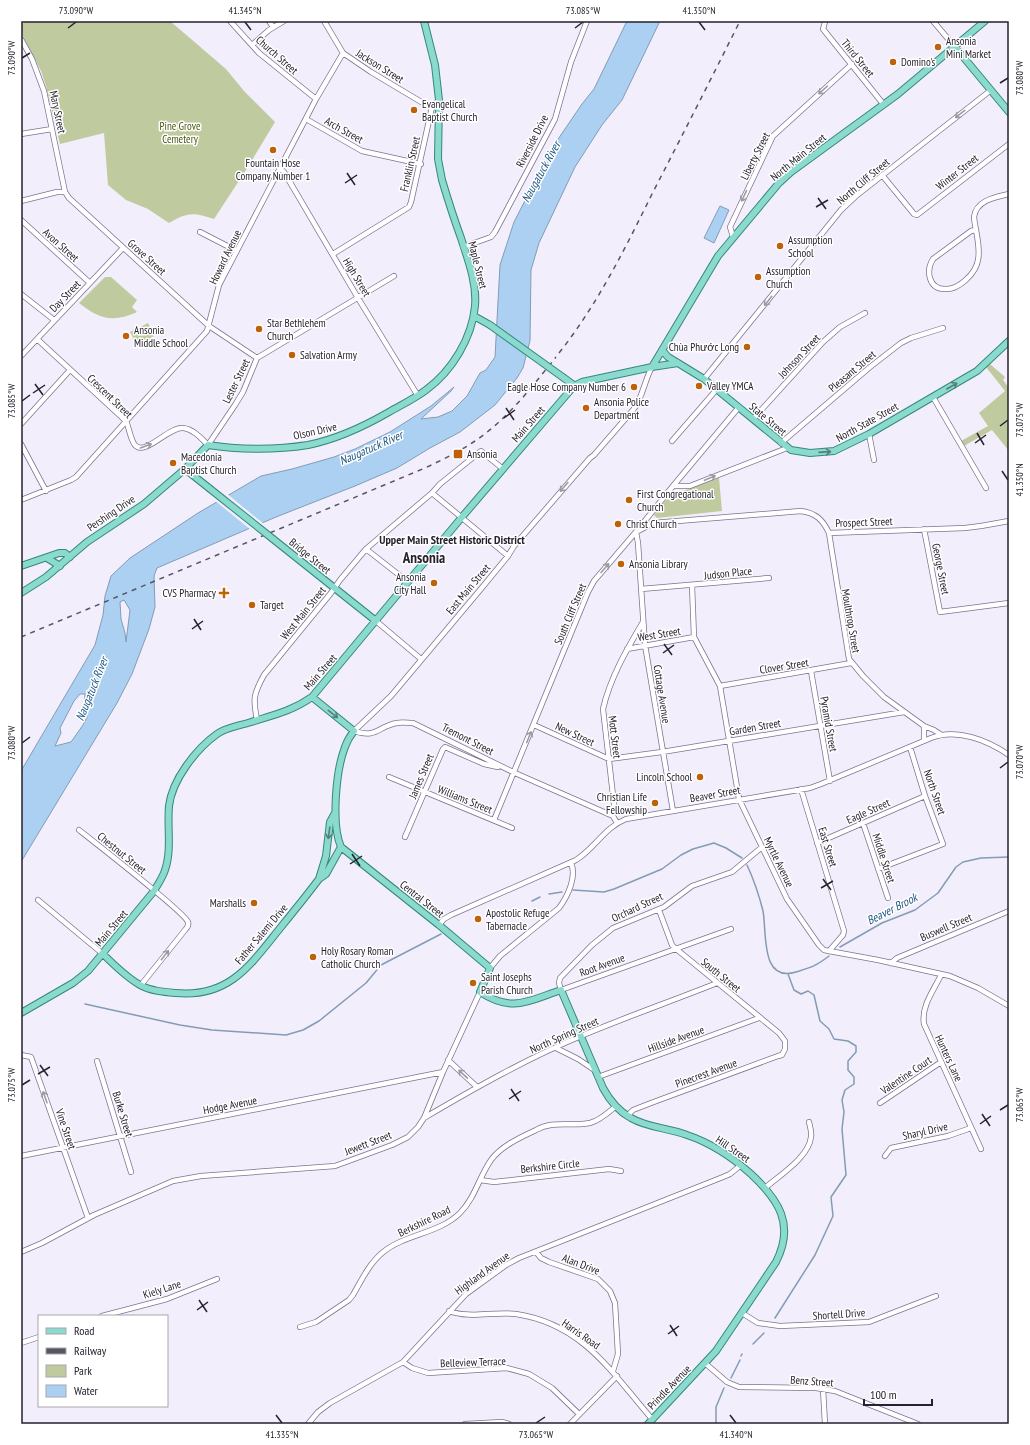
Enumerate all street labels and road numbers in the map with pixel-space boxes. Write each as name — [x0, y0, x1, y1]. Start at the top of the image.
street label: Church Street — [253, 33, 301, 77]
street label: Third Street — [838, 36, 878, 80]
street label: Jackson Street — [353, 45, 406, 86]
street label: Mary Street — [47, 89, 69, 135]
street label: Riverside Drive — [513, 112, 551, 170]
street label: Arch Street — [322, 114, 366, 146]
street label: Liberty Street — [737, 130, 773, 182]
street label: North Main Street — [767, 130, 829, 184]
street label: Franklin Street — [397, 135, 423, 193]
street label: Winter Street — [933, 151, 981, 193]
street label: North Cliff Street — [834, 155, 892, 207]
street label: Avon Street — [40, 225, 82, 265]
street label: Howard Avenue — [206, 227, 244, 287]
street label: Grove Street — [125, 236, 169, 278]
street label: Maple Street — [465, 240, 491, 290]
street label: High Street — [340, 255, 374, 299]
street label: Day Street — [46, 277, 84, 315]
street label: Johnson Street — [774, 331, 823, 382]
street label: Pleasant Street — [825, 347, 879, 395]
street label: Lester Street — [219, 356, 253, 406]
street label: Crescent Street — [84, 371, 136, 421]
street label: State Street — [746, 399, 790, 439]
street label: North State Street — [833, 399, 901, 445]
street label: Main Street — [508, 403, 548, 445]
street label: Olson Drive — [292, 419, 339, 443]
street label: Pershing Drive — [84, 492, 138, 534]
street label: Prospect Street — [835, 514, 893, 530]
street label: Bridge Street — [286, 535, 334, 577]
street label: George Street — [929, 542, 953, 596]
street label: East Main Street — [443, 561, 493, 617]
street label: Judson Place — [702, 563, 753, 583]
street label: South Cliff Street — [551, 581, 589, 647]
street label: West Main Street — [277, 584, 329, 642]
street label: Moulthrop Street — [838, 588, 864, 654]
street label: West Street — [636, 624, 682, 644]
street label: Main Street — [300, 651, 340, 693]
street label: Clover Street — [759, 655, 809, 677]
street label: Cottage Avenue — [650, 664, 674, 725]
street label: Pyramid Street — [817, 695, 841, 753]
street label: Mott Street — [605, 715, 625, 759]
street label: Garden Street — [728, 716, 782, 738]
street label: New Street — [553, 719, 597, 749]
street label: Tremont Street — [440, 720, 496, 758]
street label: James Street — [405, 751, 437, 802]
street label: North Street — [921, 768, 949, 816]
street label: Williams Street — [436, 782, 494, 816]
street label: Beaver Street — [689, 783, 741, 805]
street label: Eagle Street — [844, 795, 892, 827]
street label: East Street — [815, 825, 841, 869]
street label: Chestnut Street — [95, 829, 149, 877]
street label: Middle Street — [869, 832, 899, 884]
street label: Myrtle Avenue — [761, 834, 797, 890]
street label: Central Street — [397, 877, 447, 921]
street label: Orchard Street — [609, 889, 665, 925]
street label: Father Salemi Drive — [232, 901, 291, 967]
street label: Main Street — [92, 907, 130, 949]
street label: Buswell Street — [918, 910, 974, 944]
street label: Root Avenue — [577, 950, 627, 980]
street label: South Street — [698, 955, 744, 995]
street label: North Spring Street — [527, 1014, 601, 1056]
street label: Hillside Avenue — [646, 1022, 706, 1056]
street label: Hunters Lane — [932, 1032, 966, 1084]
street label: Valentine Court — [877, 1053, 934, 1098]
street label: Pinecrest Avenue — [673, 1055, 739, 1091]
street label: Burke Street — [109, 1090, 137, 1138]
street label: Hodge Avenue — [202, 1093, 259, 1117]
street label: Vine Street — [52, 1106, 79, 1151]
street label: Sharyl Drive — [901, 1119, 949, 1143]
street label: Jewett Street — [342, 1128, 393, 1159]
street label: Hill Street — [713, 1132, 753, 1166]
street label: Berkshire Circle — [520, 1156, 581, 1176]
street label: Berkshire Road — [395, 1202, 453, 1240]
street label: Highland Avenue — [452, 1248, 512, 1298]
street label: Alan Drive — [560, 1250, 602, 1278]
street label: Kiely Lane — [141, 1276, 183, 1302]
street label: Shortell Drive — [812, 1305, 866, 1323]
street label: Harris Road — [559, 1316, 603, 1352]
street label: Belleview Terrace — [440, 1354, 507, 1370]
street label: Prindle Avenue — [644, 1361, 694, 1412]
street label: Benz Street — [790, 1373, 834, 1389]

